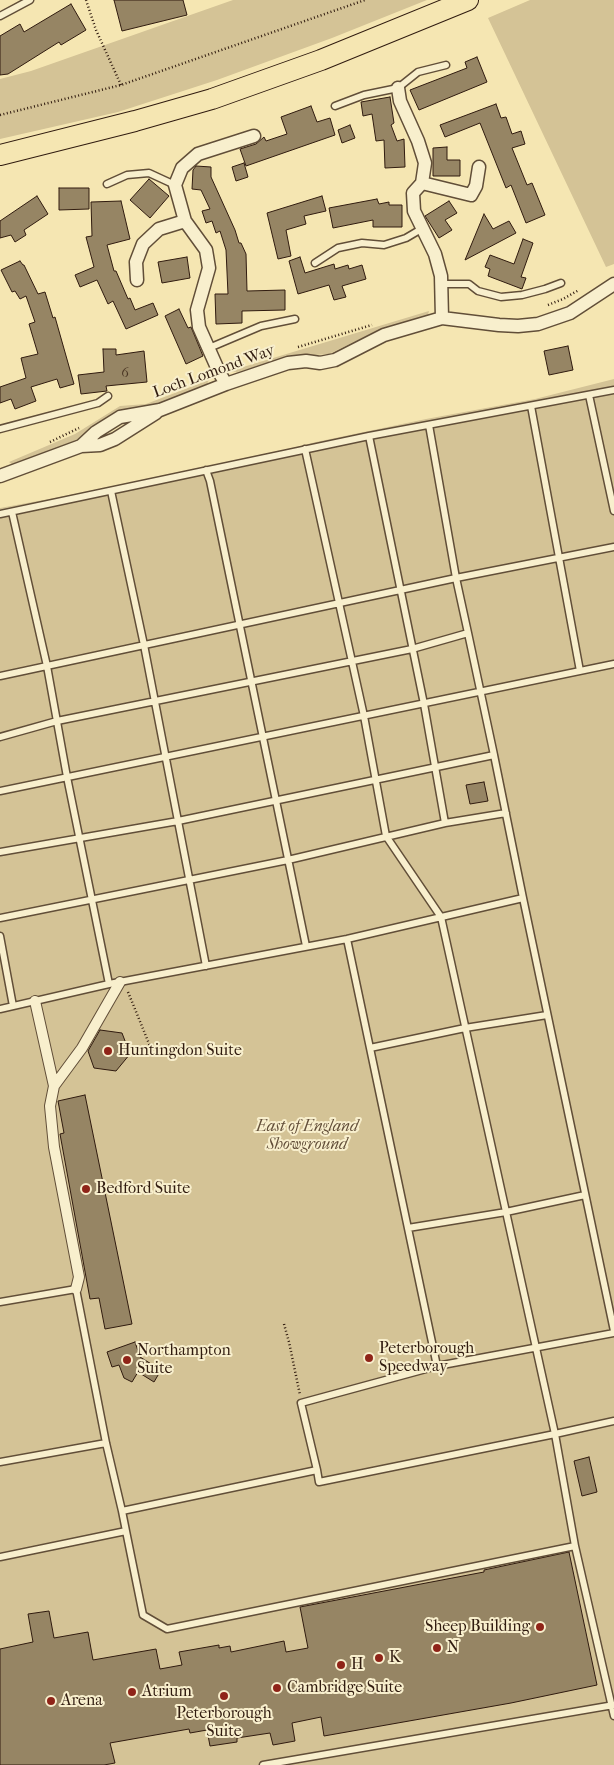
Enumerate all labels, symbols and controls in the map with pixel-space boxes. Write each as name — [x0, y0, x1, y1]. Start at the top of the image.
street label: Loch Lomond Way — [151, 341, 277, 403]
house number: 6 — [121, 366, 129, 382]
place label: Huntingdon Suite — [118, 1041, 242, 1061]
marker: Huntingdon Suite — [102, 1045, 114, 1057]
park label: East of England Showground — [256, 1117, 358, 1155]
place label: Bedford Suite — [96, 1179, 190, 1199]
marker: Bedford Suite — [80, 1183, 92, 1195]
place label: Peterborough Speedway — [379, 1339, 474, 1377]
place label: Northampton Suite — [137, 1341, 231, 1379]
marker: Peterborough Speedway — [363, 1352, 375, 1364]
marker: Northampton Suite — [121, 1354, 133, 1366]
place label: Sheep Building — [425, 1617, 530, 1637]
marker: Sheep Building — [534, 1621, 546, 1633]
place label: N — [447, 1638, 459, 1658]
marker: N — [431, 1642, 443, 1654]
place label: K — [389, 1648, 401, 1668]
marker: K — [373, 1652, 385, 1664]
place label: H — [351, 1655, 364, 1675]
marker: H — [335, 1659, 347, 1671]
place label: Cambridge Suite — [287, 1678, 402, 1698]
place label: Atrium — [142, 1682, 192, 1702]
marker: Cambridge Suite — [271, 1682, 283, 1694]
marker: Atrium — [126, 1686, 138, 1698]
marker: Peterborough Suite — [218, 1690, 230, 1702]
place label: Arena — [61, 1691, 103, 1711]
marker: Arena — [45, 1695, 57, 1707]
place label: Peterborough Suite — [176, 1704, 272, 1742]

